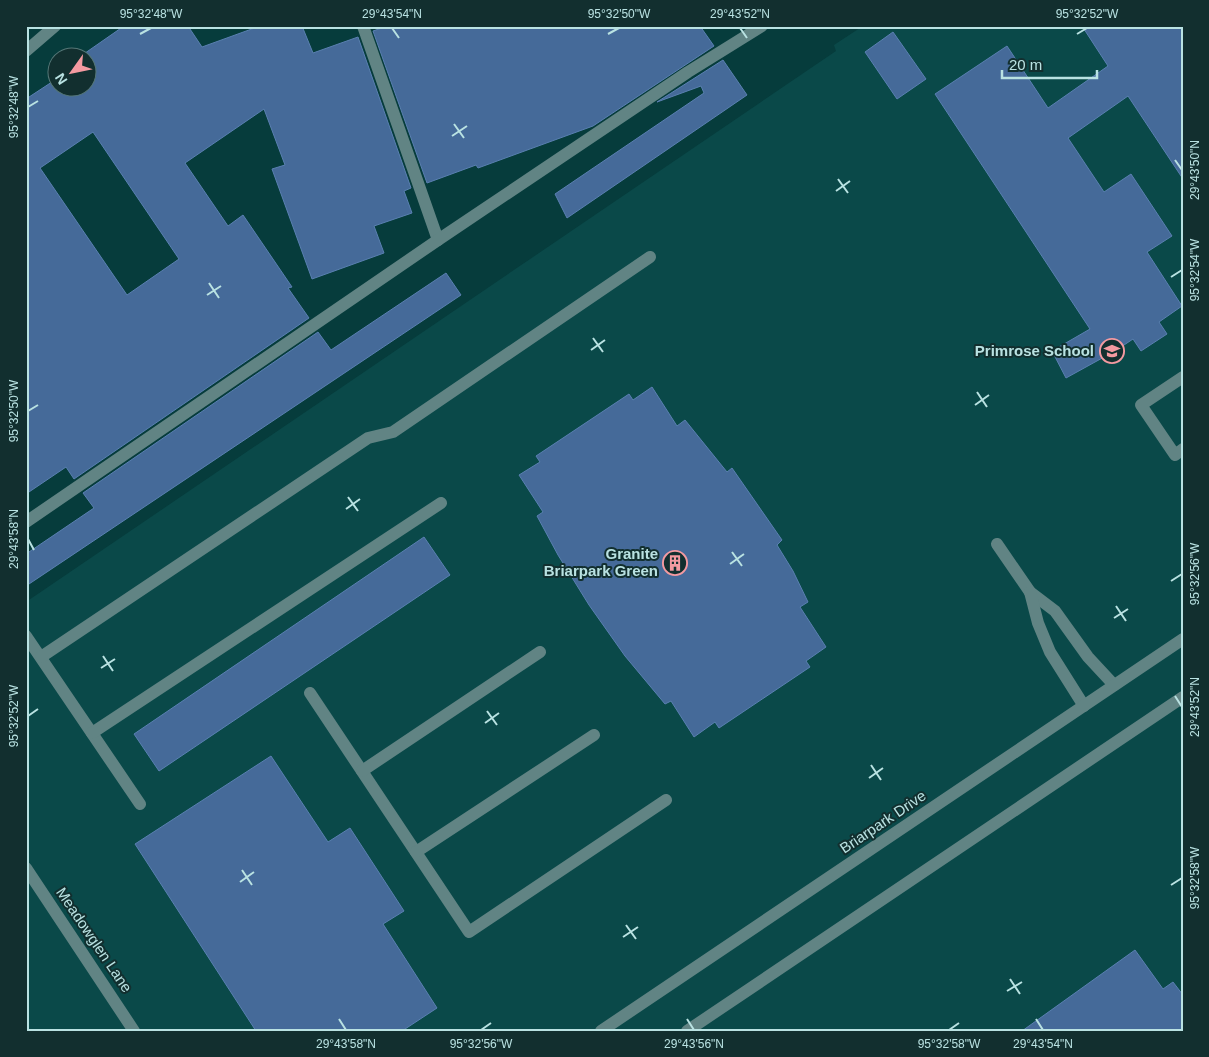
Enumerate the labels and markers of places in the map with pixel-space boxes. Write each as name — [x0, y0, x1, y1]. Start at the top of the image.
school or university icon: Primrose School — [1099, 338, 1125, 364]
place label: Primrose School — [975, 342, 1094, 359]
place label: Granite Briarpark Green — [544, 545, 658, 579]
building icon: Granite Briarpark Green — [662, 550, 688, 576]

